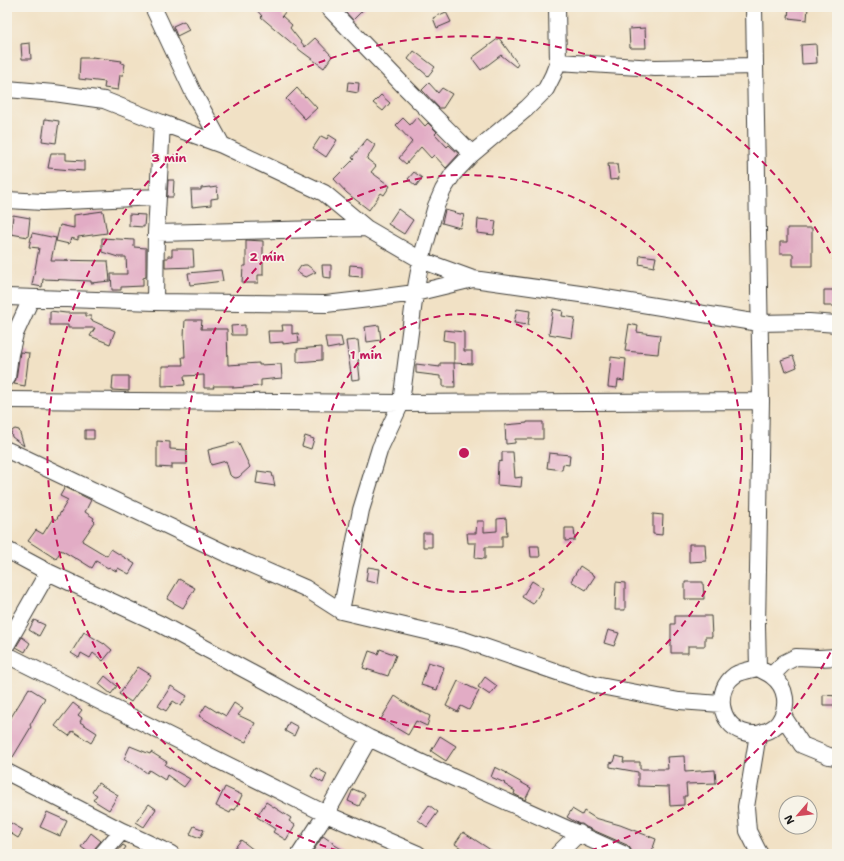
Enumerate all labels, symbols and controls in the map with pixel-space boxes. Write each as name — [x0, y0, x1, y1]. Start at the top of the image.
text: 3 min — [152, 150, 187, 166]
text: 2 min — [250, 249, 285, 265]
text: 1 min — [350, 347, 382, 363]
centre of rings — [457, 446, 471, 460]
north arrow — [778, 795, 818, 835]
text: N — [781, 812, 798, 827]

